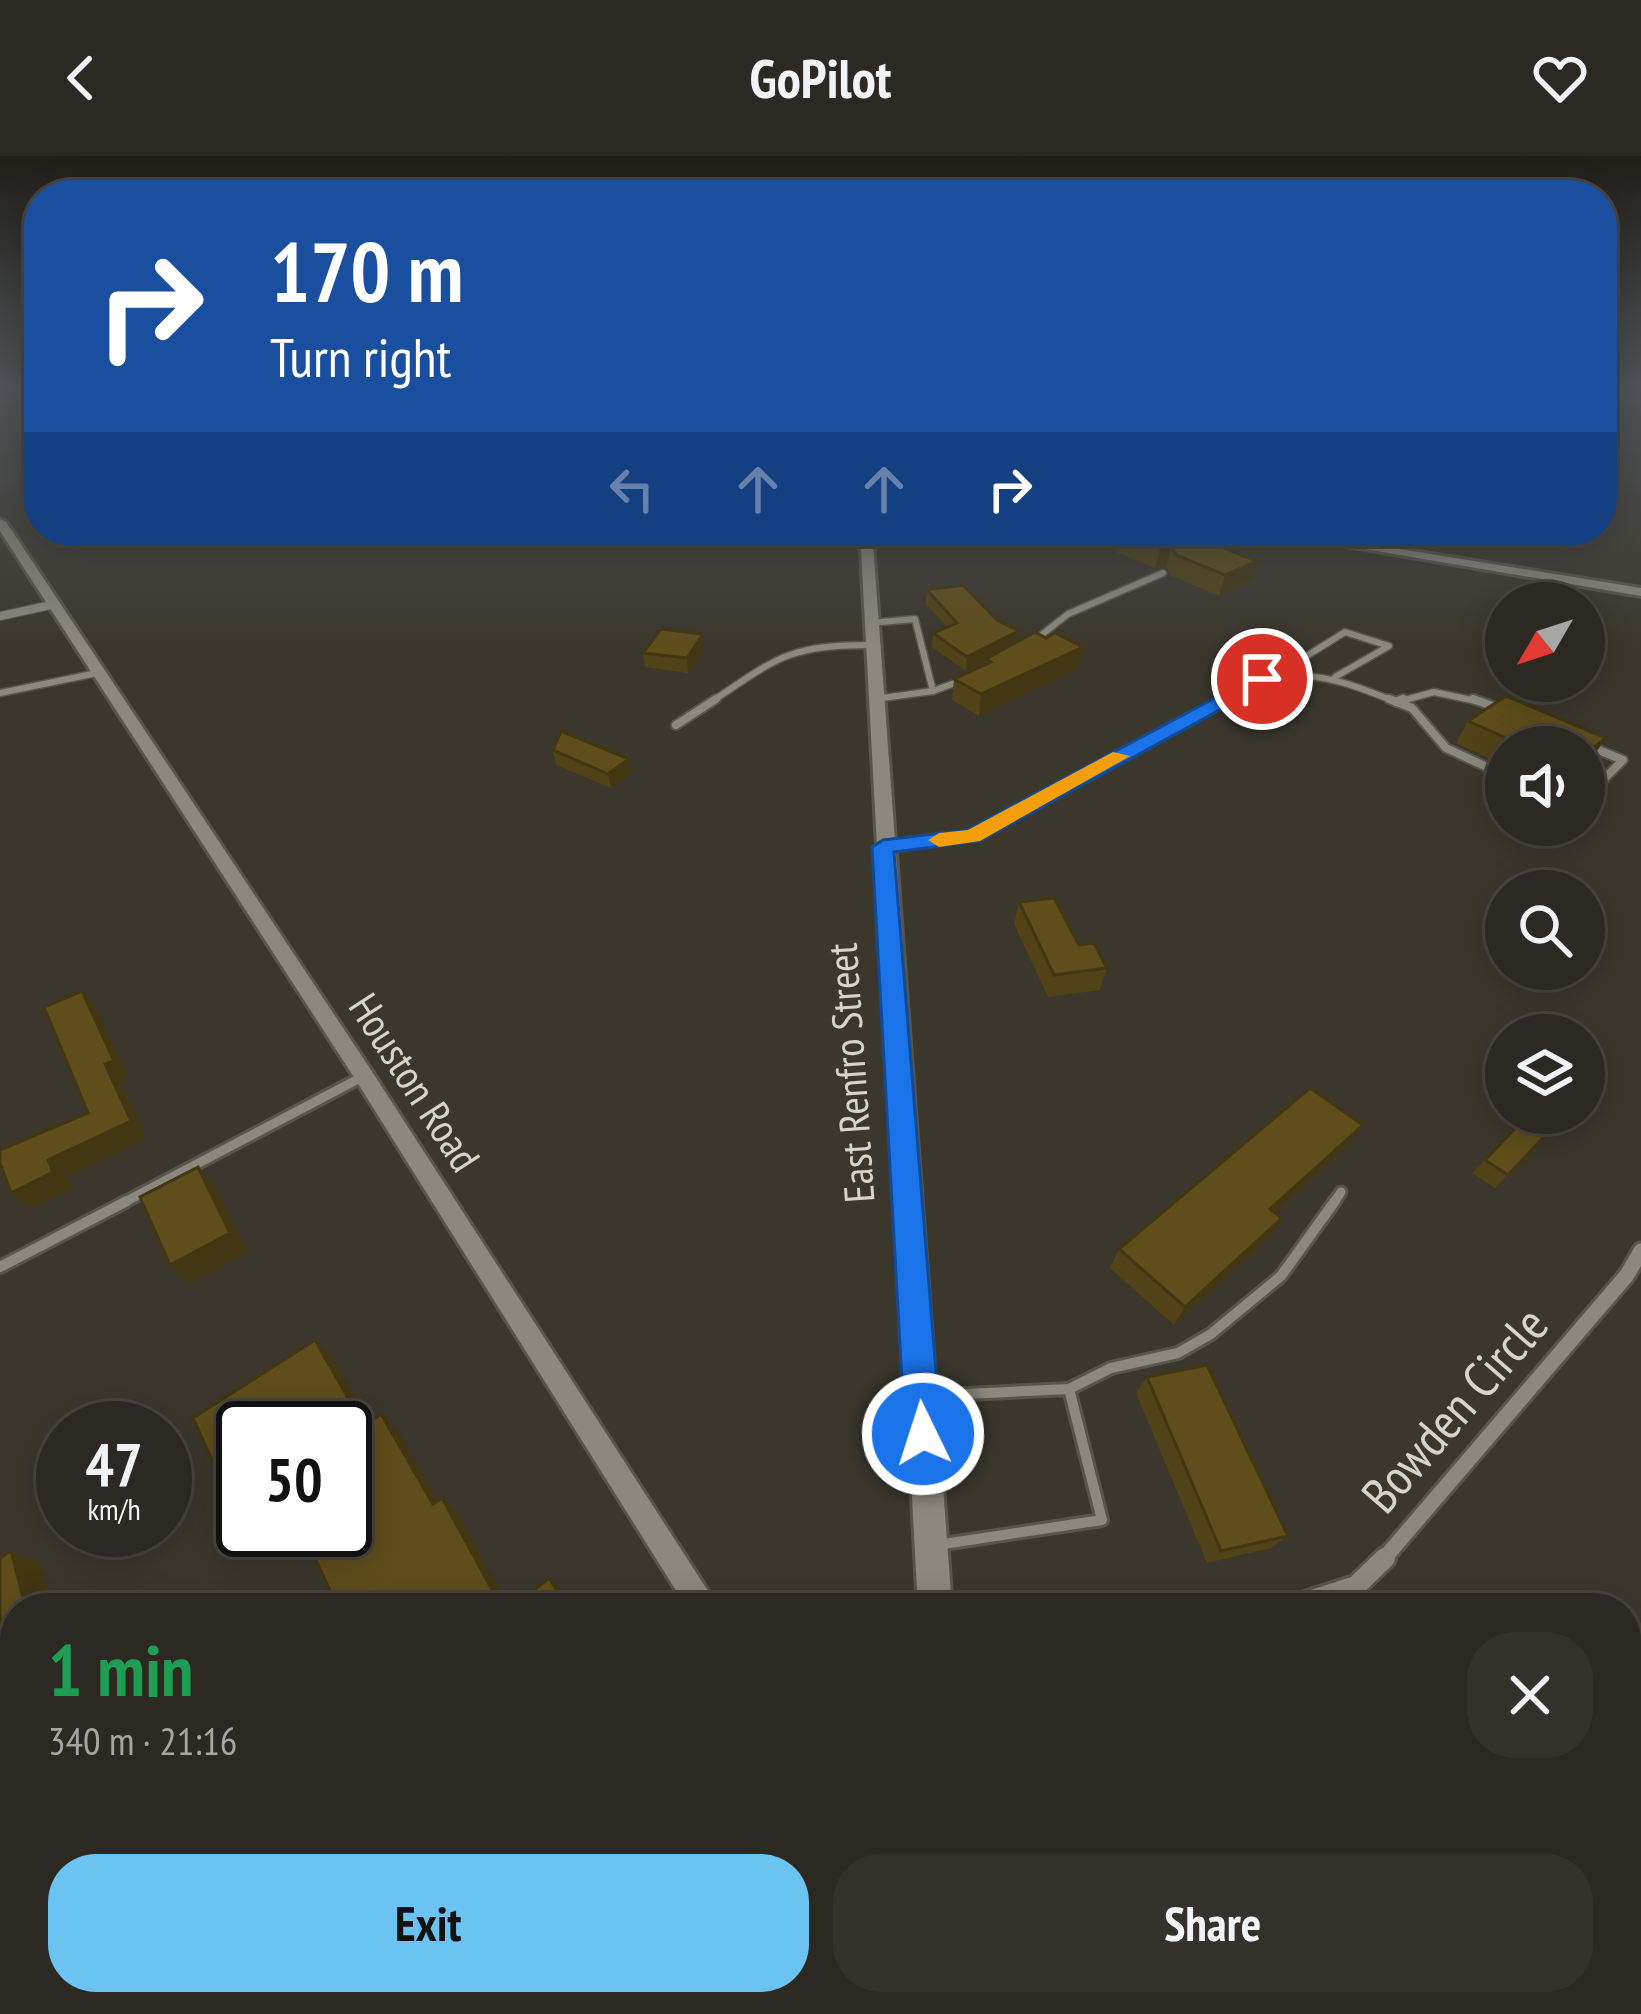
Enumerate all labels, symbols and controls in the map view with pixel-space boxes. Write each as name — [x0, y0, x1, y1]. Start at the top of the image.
text: GoPilot — [750, 43, 891, 113]
icon: back — [48, 45, 114, 111]
icon: heart — [1527, 45, 1593, 111]
text: 170 m — [270, 216, 463, 325]
icon: right — [72, 228, 228, 384]
text: Turn right — [270, 322, 451, 392]
icon: left — [599, 456, 665, 522]
icon: ahead — [725, 456, 791, 522]
icon: ahead — [851, 456, 917, 522]
icon: right — [977, 456, 1043, 522]
north arrow — [1485, 582, 1605, 702]
map controls — [1485, 582, 1605, 1134]
pin — [1211, 628, 1313, 730]
icon: arrive — [1229, 646, 1295, 712]
button: sound — [1485, 726, 1605, 846]
button: search — [1485, 870, 1605, 990]
street label: East Renfro Street — [813, 941, 887, 1205]
street label: Houston Road — [337, 983, 493, 1181]
button: layers — [1485, 1014, 1605, 1134]
street label: Bowden Circle — [1347, 1292, 1561, 1526]
position arrow — [860, 1371, 986, 1497]
speed limit sign: 50 — [216, 1401, 372, 1557]
text: 47 — [85, 1425, 143, 1503]
text: km/h — [87, 1489, 141, 1528]
text: 1 min — [48, 1623, 193, 1716]
button: close — [1467, 1632, 1593, 1758]
text: 340 m · 21:16 — [48, 1715, 237, 1766]
button: Exit — [48, 1854, 809, 1992]
button: Share — [833, 1854, 1593, 1992]

